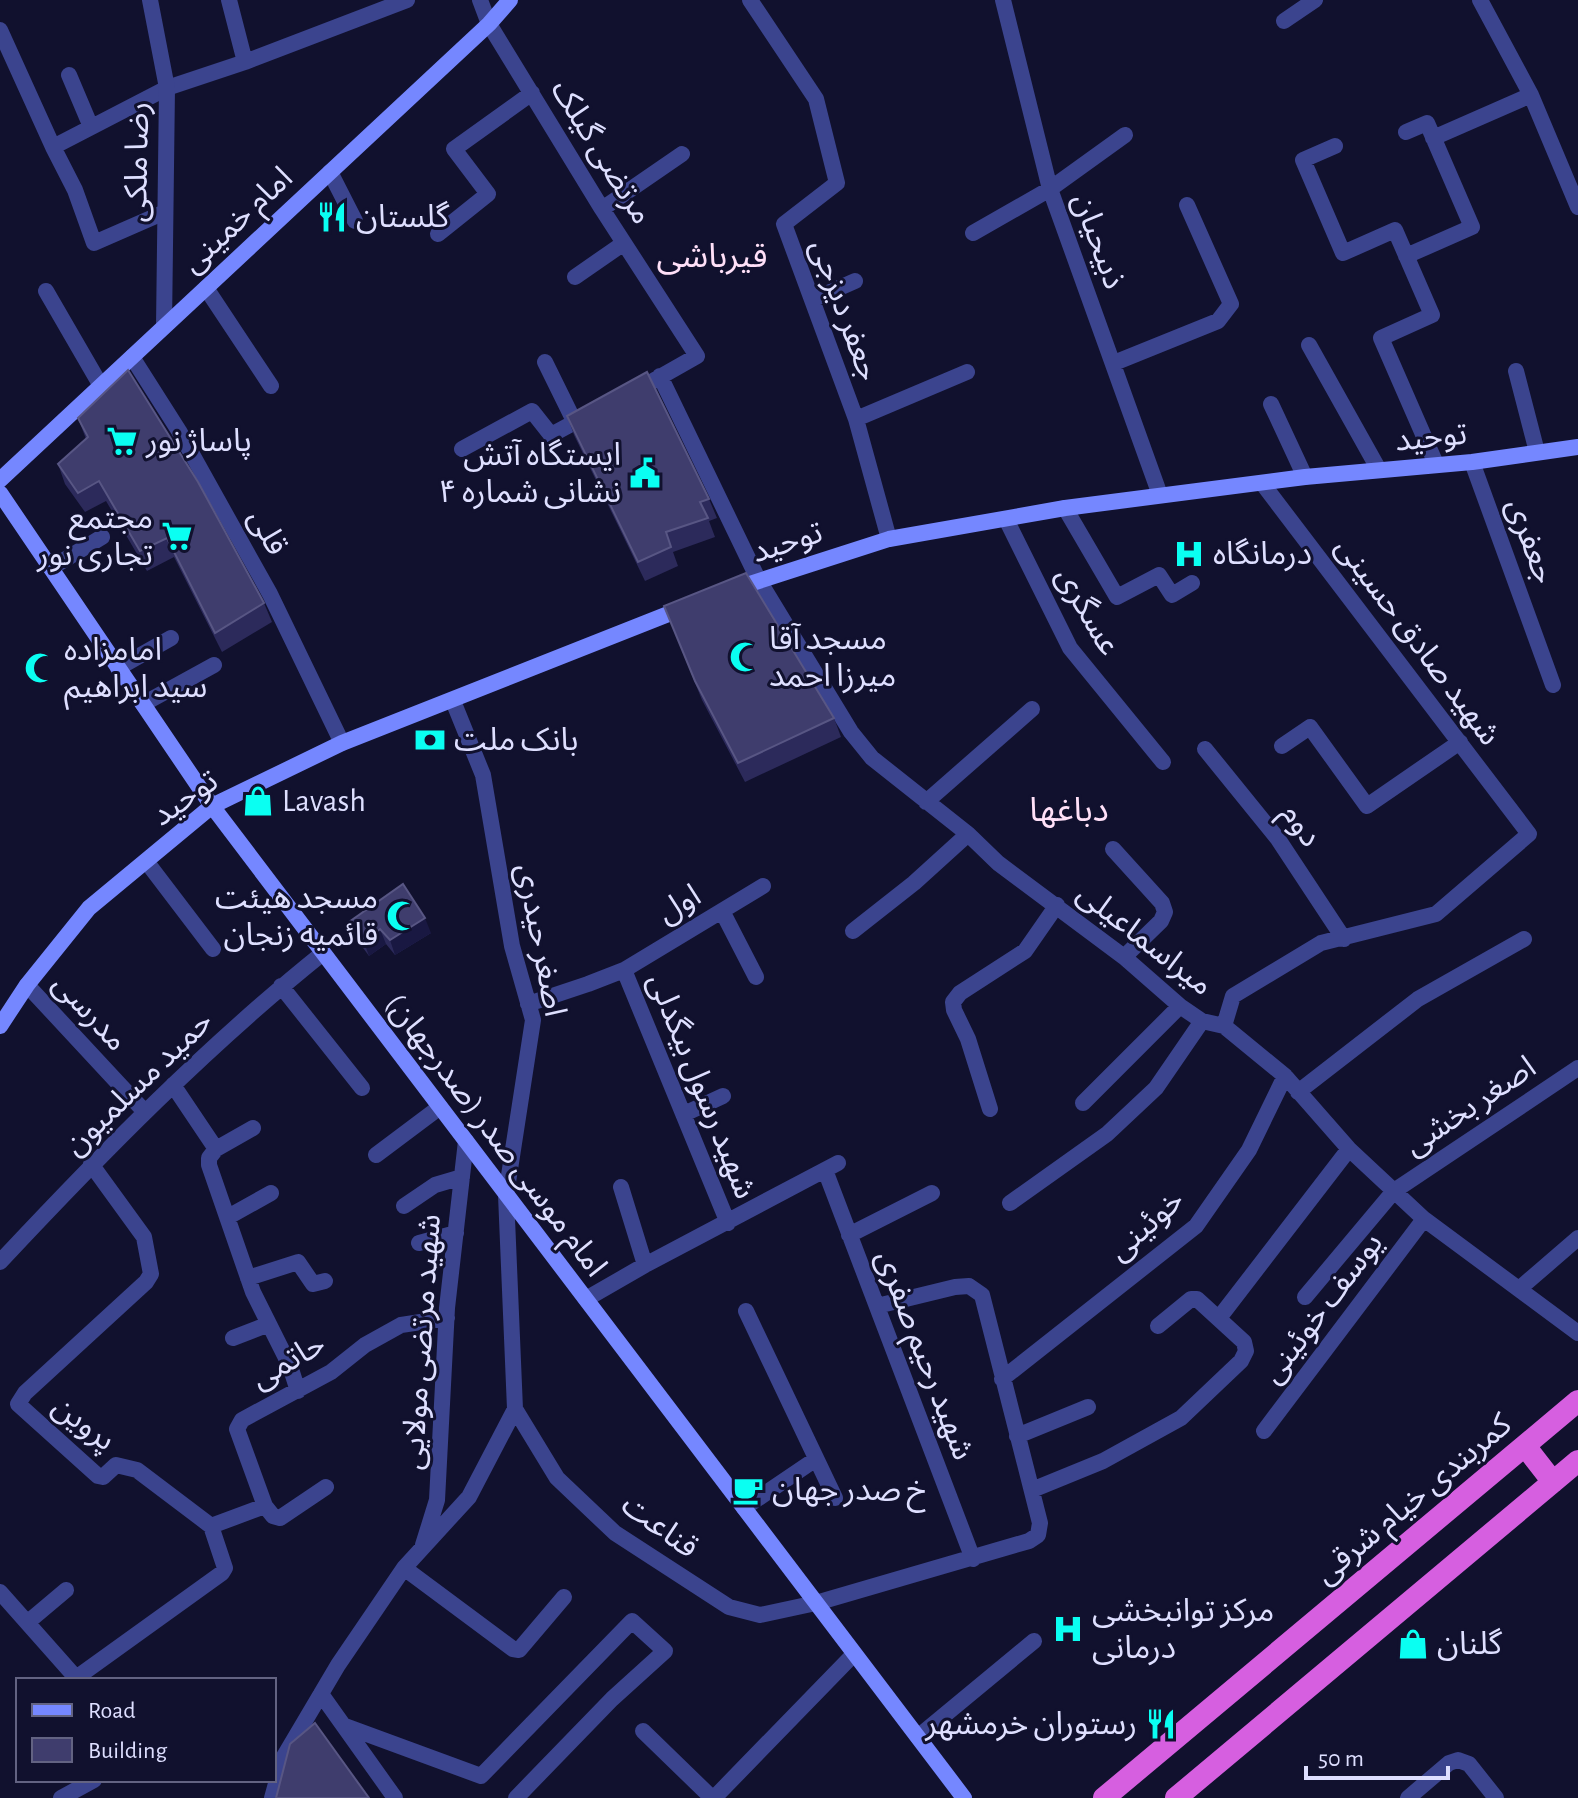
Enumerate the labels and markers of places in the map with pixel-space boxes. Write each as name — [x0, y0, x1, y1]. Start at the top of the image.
restaurant icon: گلستان — [315, 200, 349, 234]
place label: گلستان — [356, 200, 450, 234]
supermarket icon: پاساژ نور — [105, 424, 139, 458]
place label: پاساژ نور — [145, 425, 252, 460]
place label: ایستگاه آتش نشانی شماره ۴ — [439, 438, 621, 510]
public building icon: ایستگاه آتش نشانی شماره ۴ — [628, 456, 662, 490]
place label: مجتمع تجارى نور — [36, 502, 153, 573]
supermarket icon: مجتمع تجارى نور — [160, 519, 194, 553]
hospital icon: درمانگاه — [1172, 537, 1206, 571]
place label: درمانگاه — [1213, 537, 1312, 572]
place label: مسجد آقا میرزا احمد — [769, 623, 896, 694]
place label: امامزاده سید ابراهیم — [64, 634, 207, 710]
mosque icon: مسجد آقا میرزا احمد — [728, 640, 762, 674]
mosque icon: امامزاده سید ابراهیم — [23, 651, 57, 685]
bank icon: بانک ملت — [413, 723, 447, 757]
place label: بانک ملت — [454, 724, 578, 756]
shop icon: Lavash — [241, 784, 275, 818]
place label: Lavash — [282, 785, 366, 817]
place label: مسجد هیئت قائمیه زنجان — [215, 882, 378, 953]
mosque icon: مسجد هیئت قائمیه زنجان — [385, 899, 419, 933]
cafe icon: خ صدر جهان — [731, 1473, 765, 1507]
place label: خ صدر جهان — [772, 1474, 927, 1513]
place label: مرکز توانبخشی درمانی — [1092, 1595, 1274, 1666]
hospital icon: مرکز توانبخشی درمانی — [1051, 1612, 1085, 1646]
shop icon: گلنان — [1396, 1627, 1430, 1661]
place label: گلنان — [1437, 1627, 1503, 1661]
restaurant icon: رستوران خرمشهر — [1144, 1707, 1178, 1741]
place label: رستوران خرمشهر — [924, 1708, 1137, 1742]

